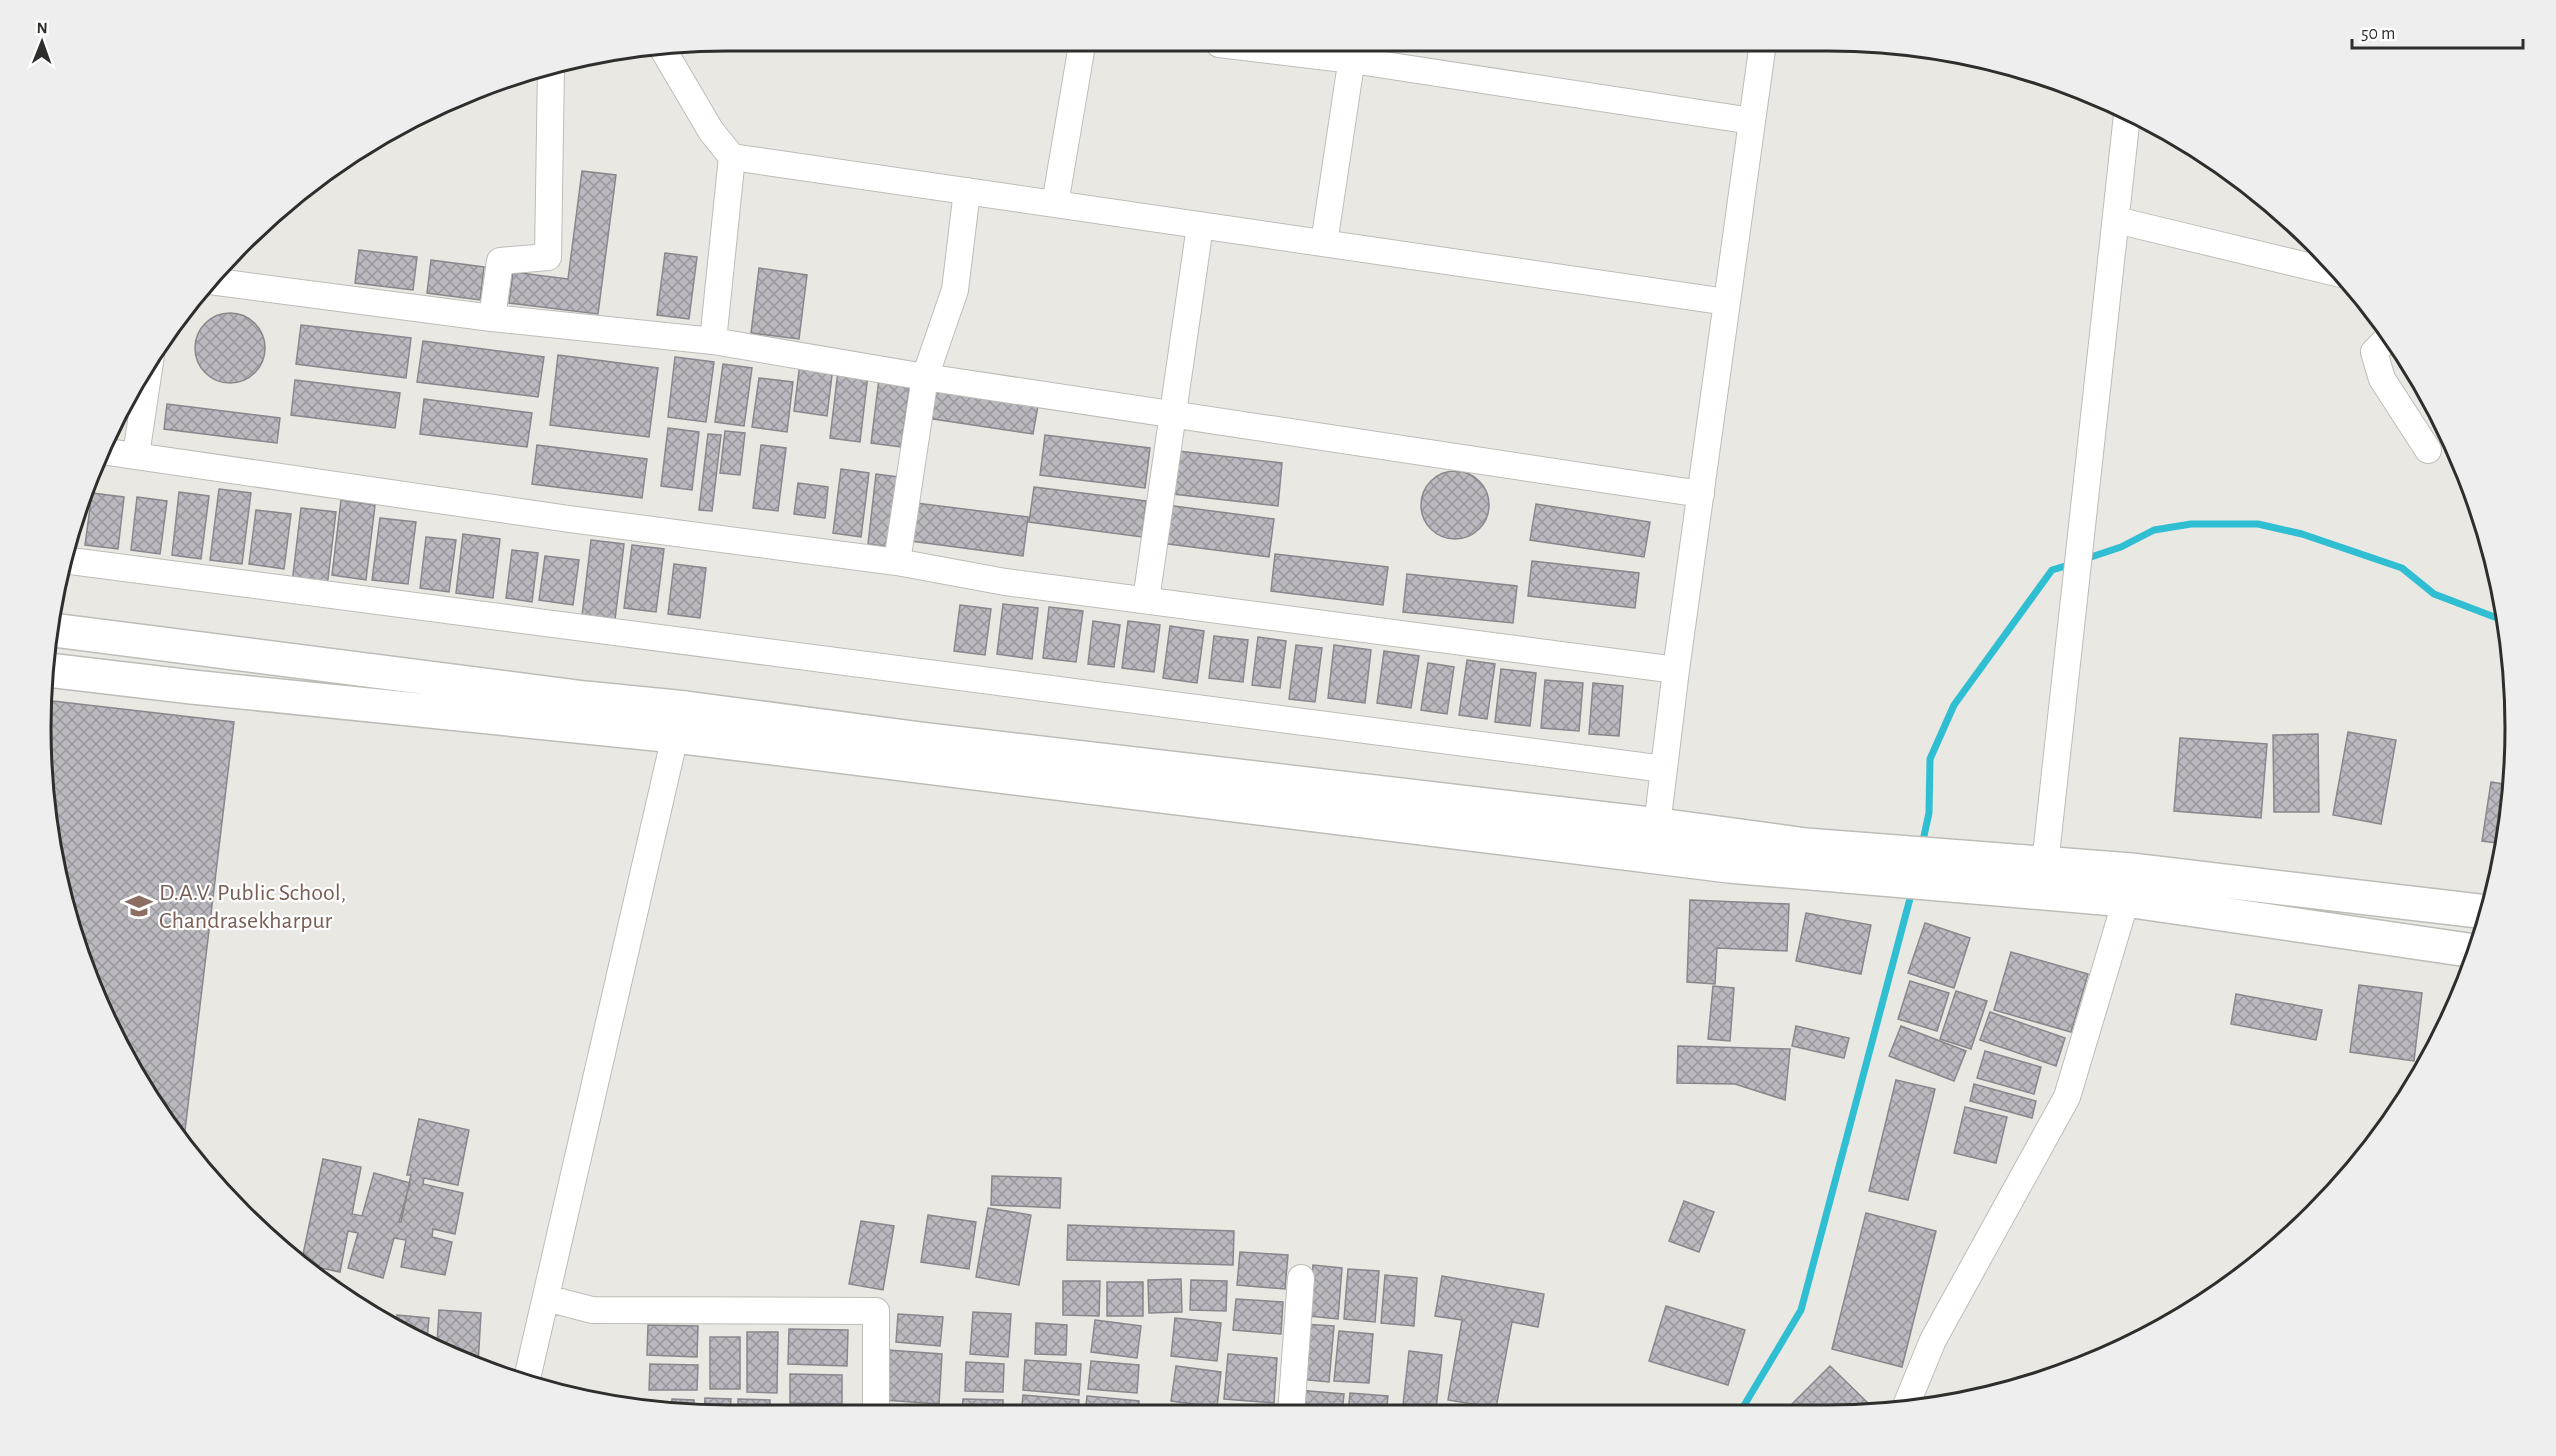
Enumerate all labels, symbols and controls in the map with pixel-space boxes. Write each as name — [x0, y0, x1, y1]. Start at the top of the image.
north arrow — [12, 12, 72, 72]
scale bar — [2352, 12, 2523, 50]
text: N — [37, 20, 48, 36]
text: 50 m — [2361, 25, 2395, 43]
place label: D.A.V. Public School, Chandrasekharpur — [159, 881, 346, 933]
school or university icon: D.A.V. Public School, Chandrasekharpur — [124, 891, 154, 921]

